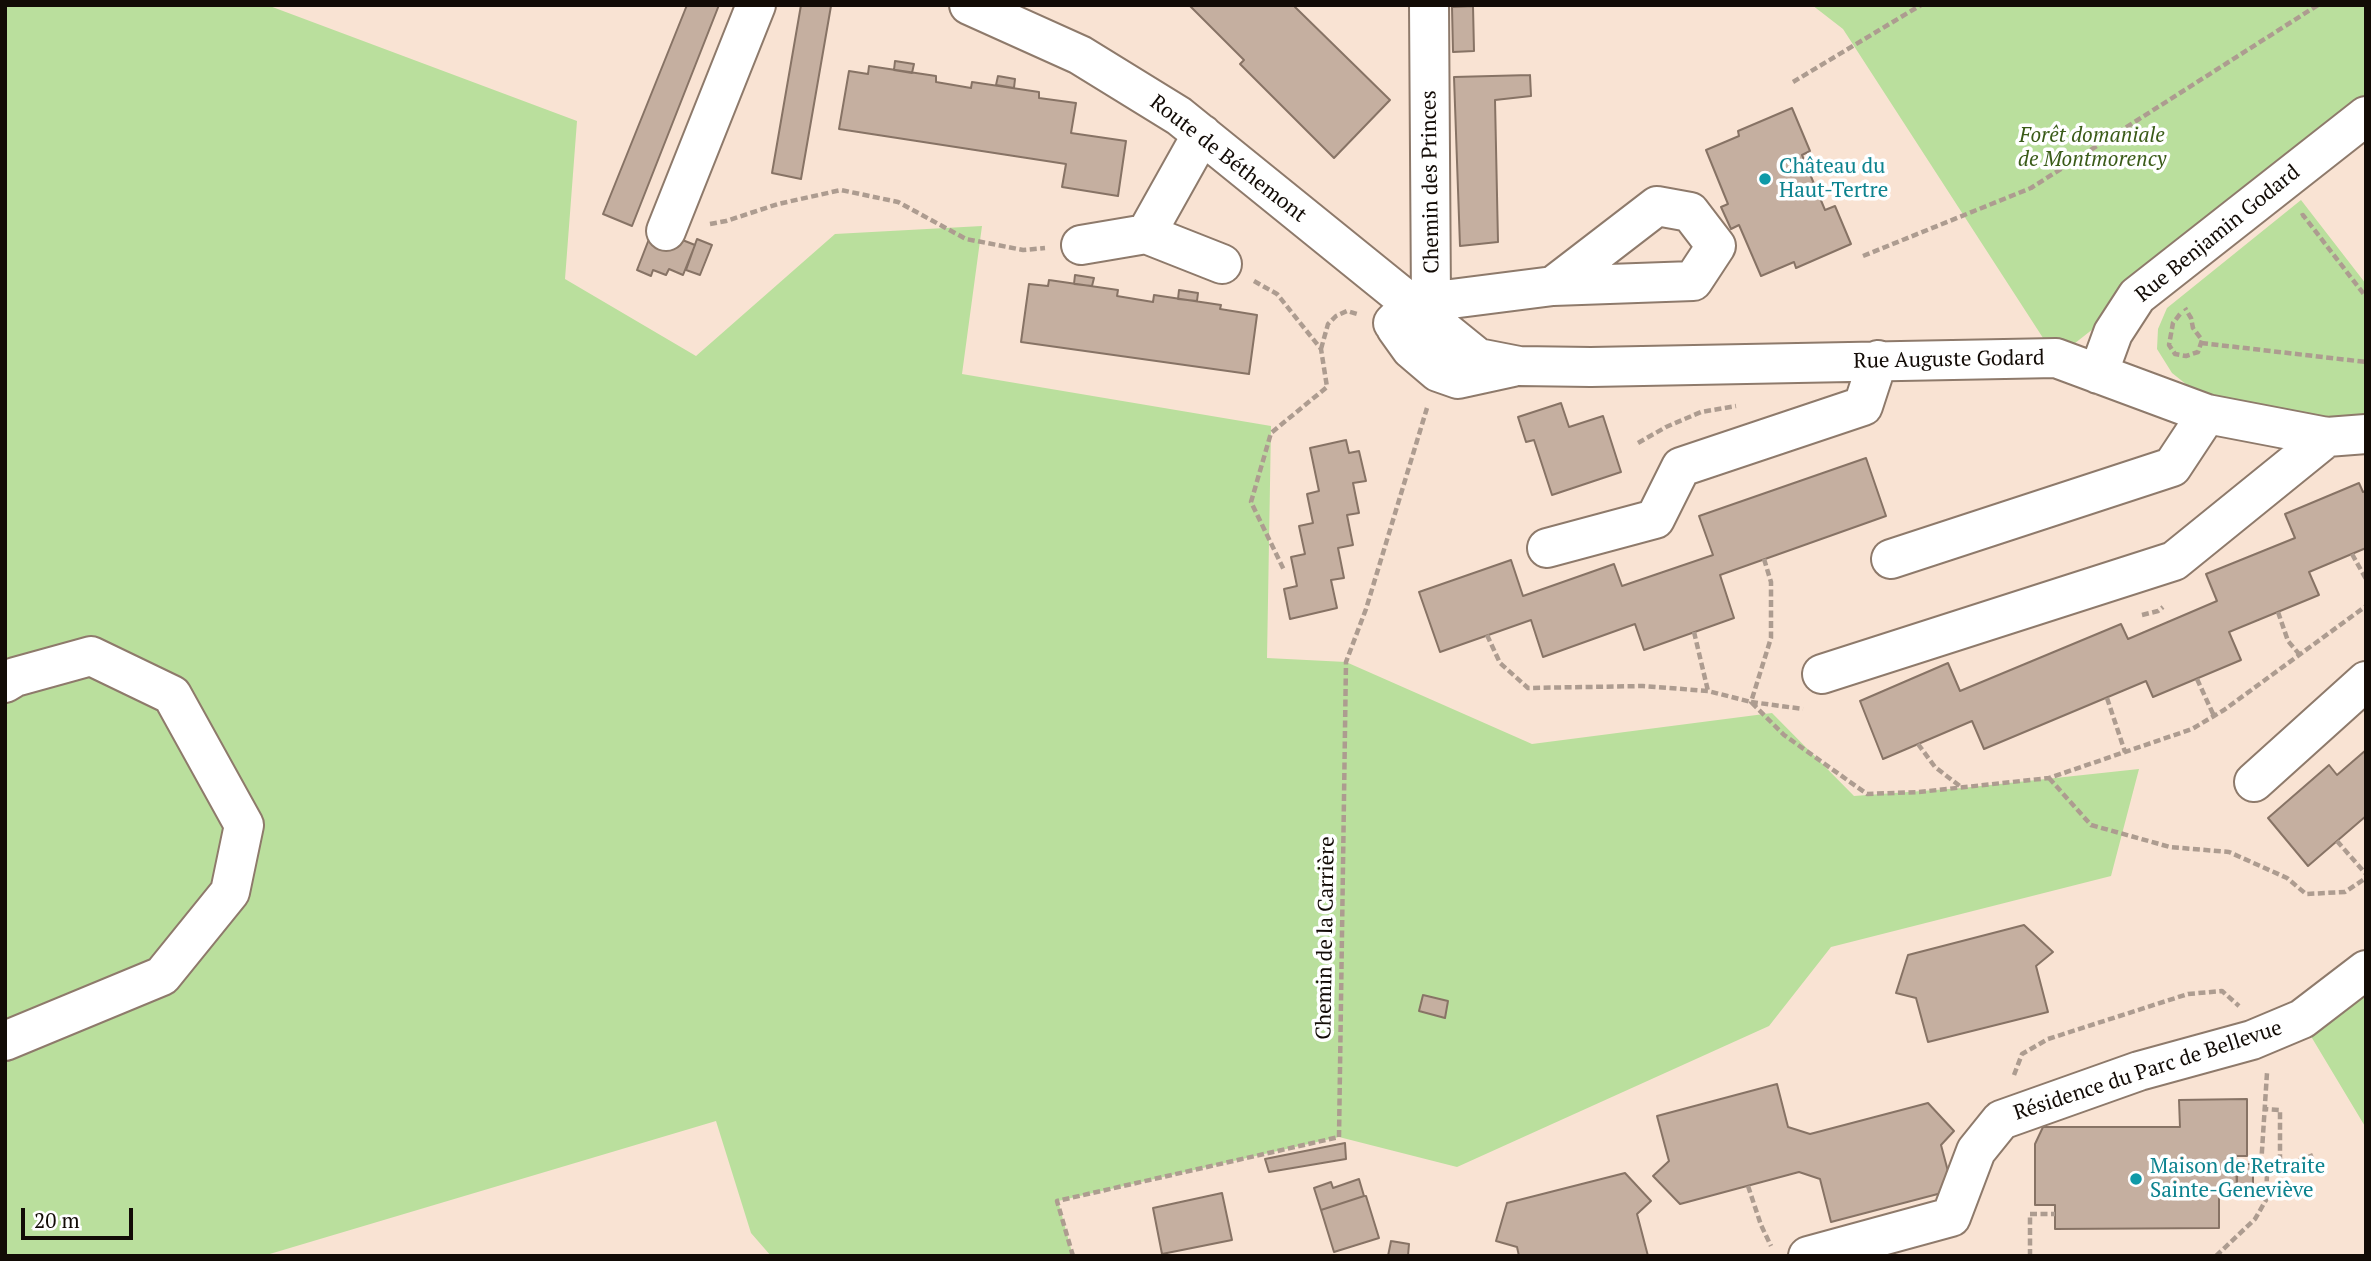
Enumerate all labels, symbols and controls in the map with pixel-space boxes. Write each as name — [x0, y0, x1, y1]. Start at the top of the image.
street label: Route de Béthemont — [1145, 90, 1311, 228]
street label: Chemin des Princes — [1417, 90, 1445, 274]
park label: Forêt domaniale de Montmorency — [2018, 123, 2166, 173]
place label: Château du Haut-Tertre — [1779, 154, 1888, 204]
street label: Rue Benjamin Godard — [2131, 160, 2305, 308]
marker: Château du Haut-Tertre — [1757, 171, 1773, 187]
street label: Rue Auguste Godard — [1853, 346, 2045, 374]
street label: Chemin de la Carrière — [1312, 836, 1340, 1040]
street label: Résidence du Parc de Bellevue — [2011, 1016, 2285, 1126]
place label: Maison de Retraite Sainte-Geneviève — [2150, 1154, 2325, 1204]
marker: Maison de Retraite Sainte-Geneviève — [2128, 1171, 2144, 1187]
scale bar — [24, 1194, 136, 1238]
text: 20 m — [34, 1206, 80, 1234]

